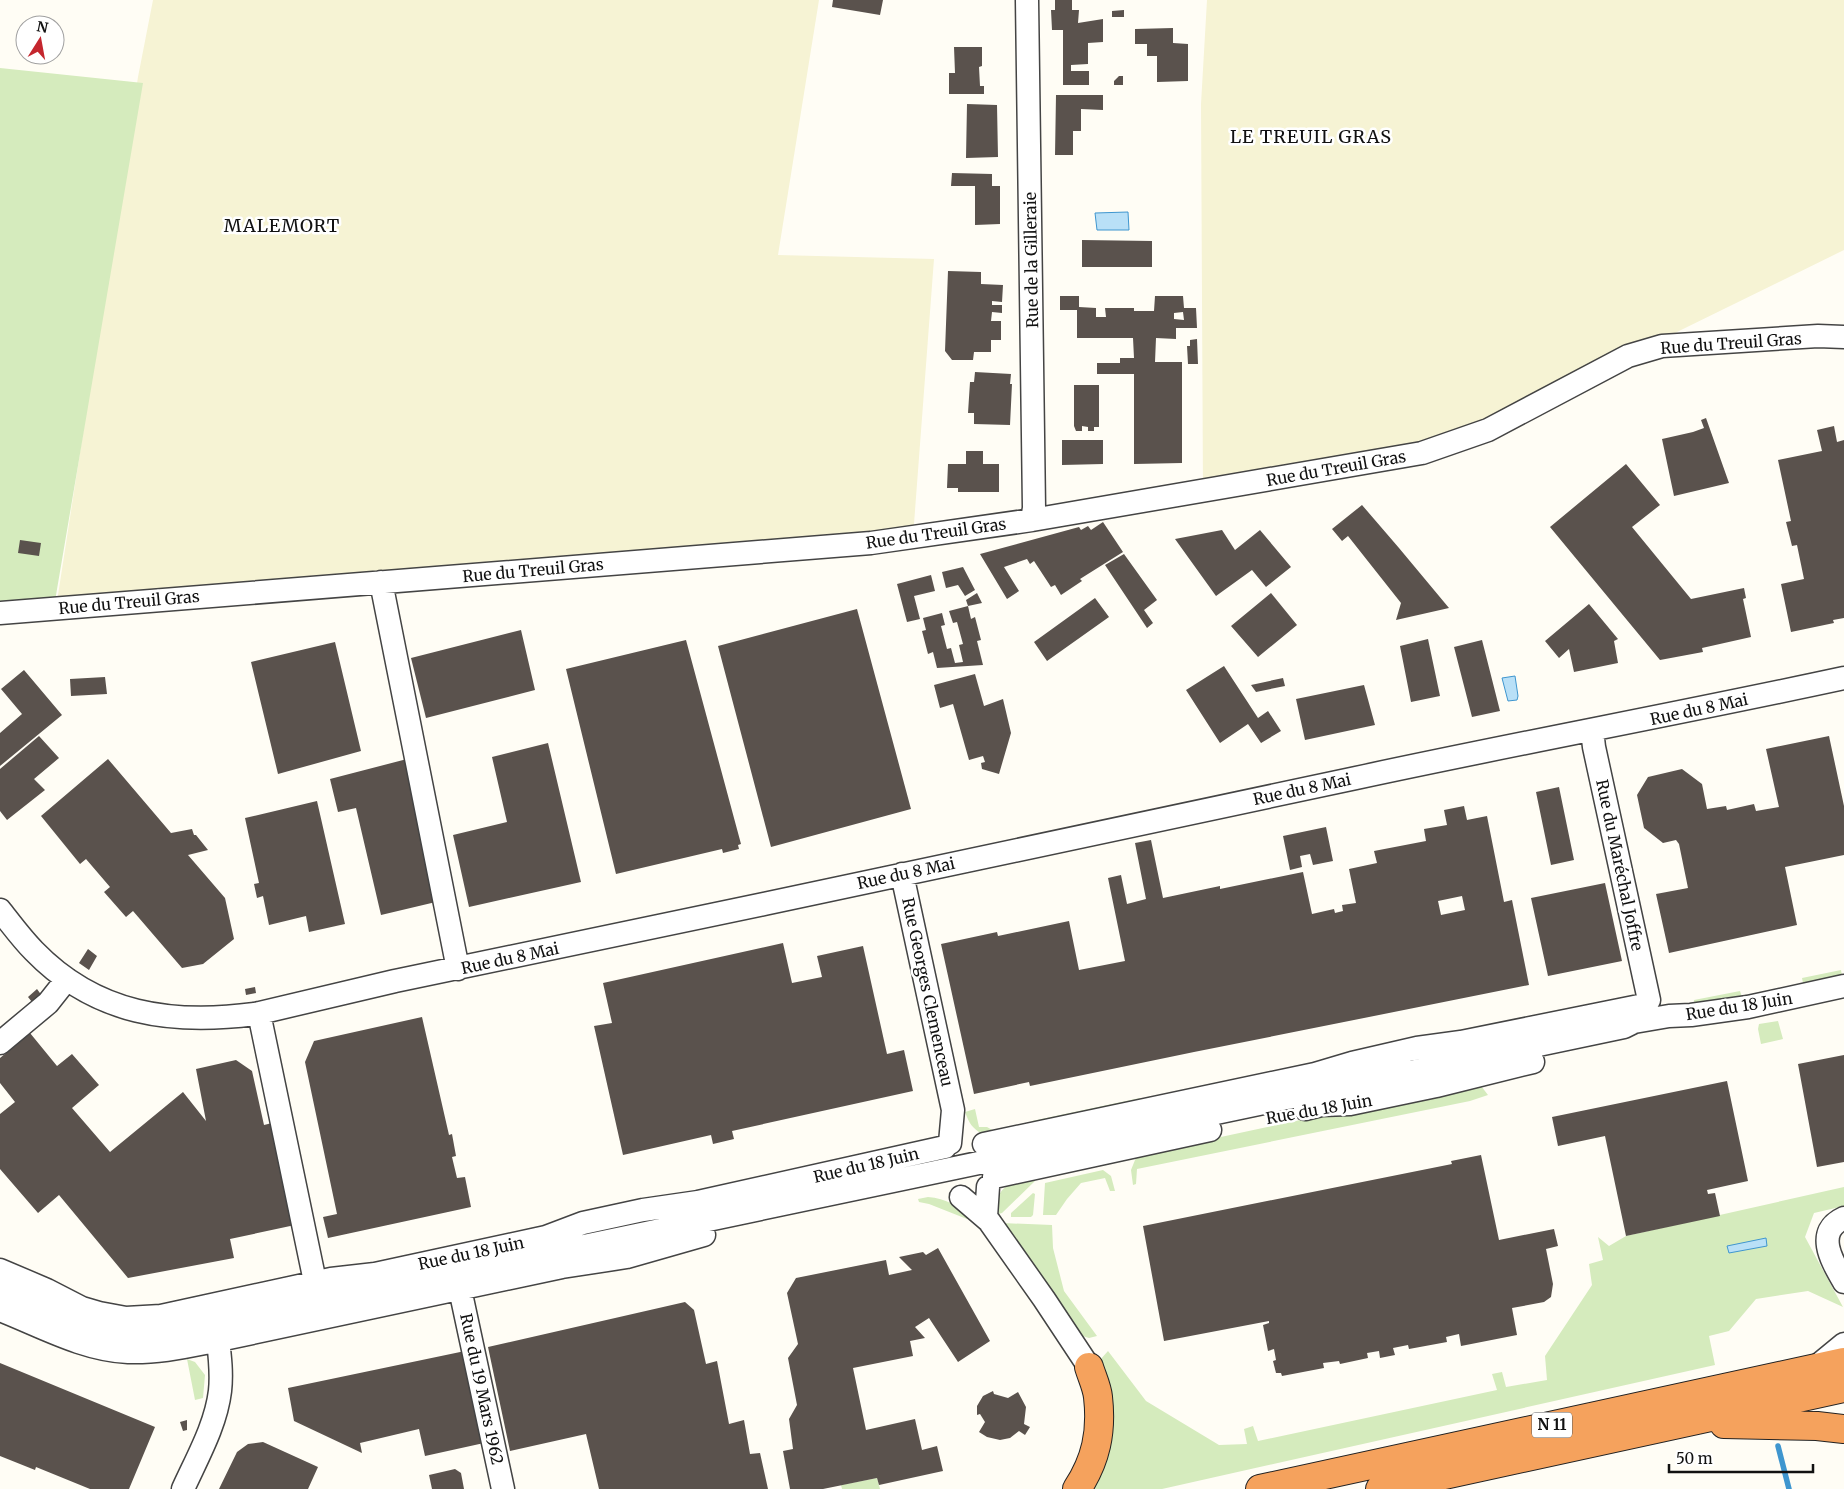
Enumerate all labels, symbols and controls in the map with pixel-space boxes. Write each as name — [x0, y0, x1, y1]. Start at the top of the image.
north arrow — [15, 15, 65, 65]
text: N — [35, 17, 50, 37]
district label: LE TREUIL GRAS — [1230, 125, 1392, 148]
street label: Rue de la Gilleraie — [1020, 192, 1042, 328]
district label: MALEMORT — [224, 214, 340, 237]
street label: Rue du Treuil Gras — [1660, 328, 1802, 358]
street label: Rue du Treuil Gras — [1265, 446, 1408, 490]
street label: Rue du Treuil Gras — [865, 513, 1008, 553]
street label: Rue du Treuil Gras — [462, 554, 604, 586]
street label: Rue du Treuil Gras — [58, 586, 200, 618]
street label: Rue du 8 Mai — [1648, 689, 1750, 729]
street label: Rue du 8 Mai — [1251, 769, 1353, 809]
street label: Rue du Maréchal Joffre — [1592, 778, 1648, 952]
street label: Rue du 8 Mai — [855, 853, 957, 893]
street label: Rue Georges Clemenceau — [898, 896, 958, 1088]
street label: Rue du 8 Mai — [459, 938, 561, 978]
street label: Rue du 18 Juin — [1684, 988, 1794, 1024]
street label: Rue du 18 Juin — [1264, 1090, 1374, 1128]
street label: Rue du 18 Juin — [811, 1143, 921, 1187]
street label: Rue du 18 Juin — [416, 1232, 526, 1274]
street label: Rue du 19 Mars 1962 — [456, 1312, 508, 1466]
road number: N 11 — [1532, 1412, 1572, 1438]
scale bar — [1669, 1442, 1813, 1474]
text: 50 m — [1676, 1449, 1713, 1468]

